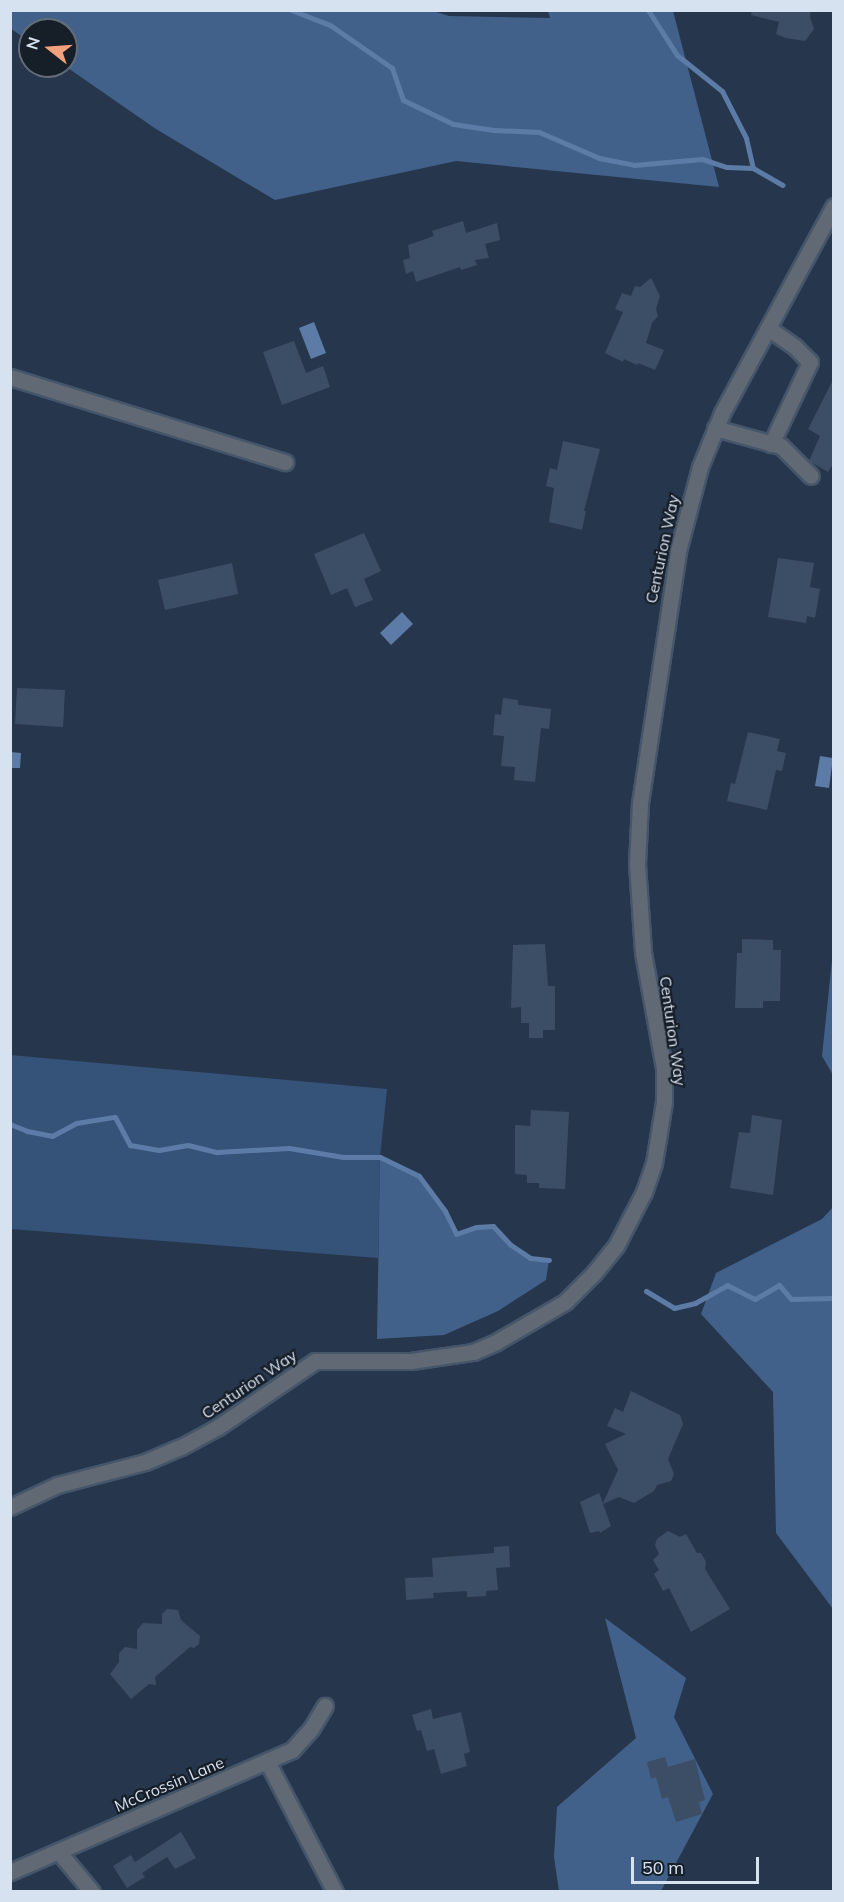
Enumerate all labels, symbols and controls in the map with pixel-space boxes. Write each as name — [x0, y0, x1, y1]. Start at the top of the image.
north arrow — [18, 18, 78, 78]
text: N — [21, 35, 44, 52]
street label: Centurion Way — [641, 493, 683, 605]
street label: Centurion Way — [656, 975, 690, 1087]
street label: Centurion Way — [198, 1345, 300, 1423]
street label: McCrossin Lane — [111, 1752, 227, 1816]
scale bar — [634, 1845, 762, 1883]
text: 50 m — [642, 1856, 684, 1879]

